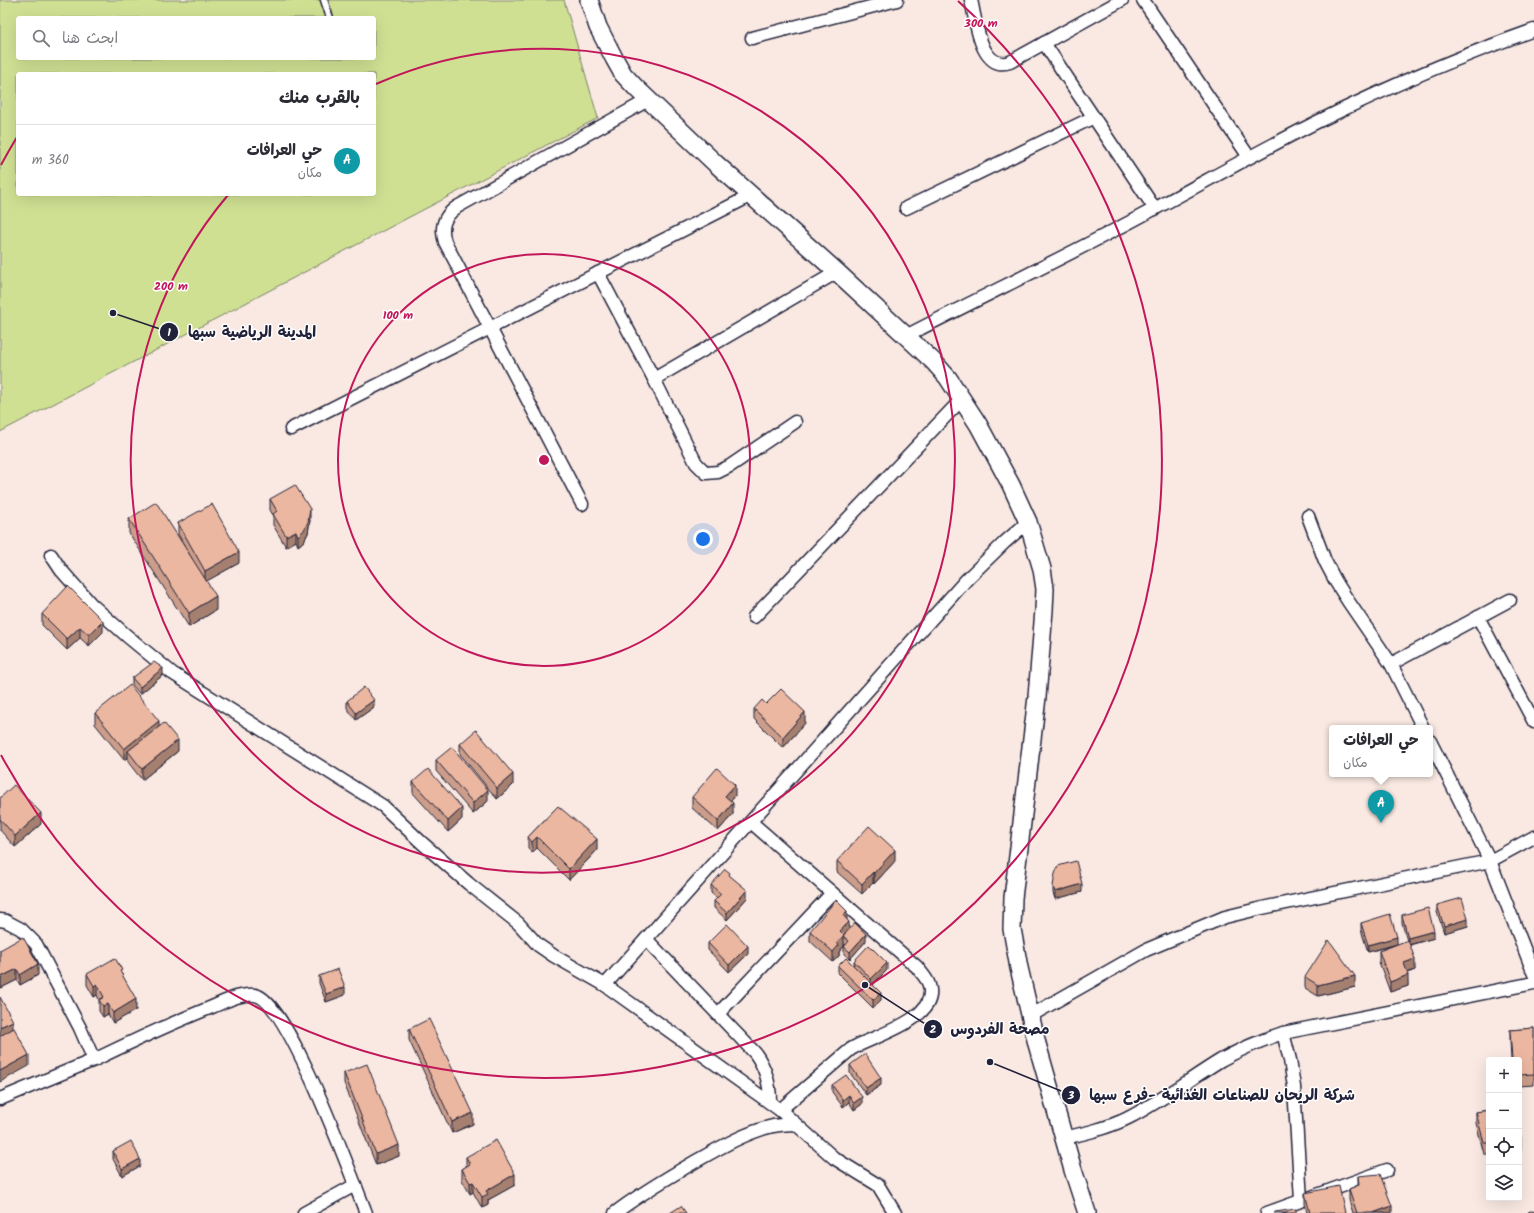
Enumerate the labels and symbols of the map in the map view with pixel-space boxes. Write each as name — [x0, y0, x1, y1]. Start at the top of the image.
text: 300 m — [963, 14, 998, 33]
text: 200 m — [154, 277, 188, 296]
text: 100 m — [383, 306, 413, 325]
callout: المدينة الرياضية سبها — [159, 319, 324, 346]
text: المدينة الرياضية سبها — [188, 321, 316, 345]
text: 1 — [167, 323, 171, 342]
centre of rings — [537, 453, 551, 467]
your location — [693, 529, 713, 549]
pin: A — [1368, 790, 1394, 823]
callout: مصحة الفردوس — [923, 1015, 1058, 1042]
text: مصحة الفردوس — [950, 1018, 1050, 1042]
text: 2 — [930, 1020, 937, 1039]
callout: شركة الريحان للصناعات الغذائية -فرع سبها — [1061, 1081, 1362, 1108]
text: شركة الريحان للصناعات الغذائية -فرع سبها — [1089, 1084, 1355, 1108]
text: 3 — [1067, 1086, 1075, 1105]

